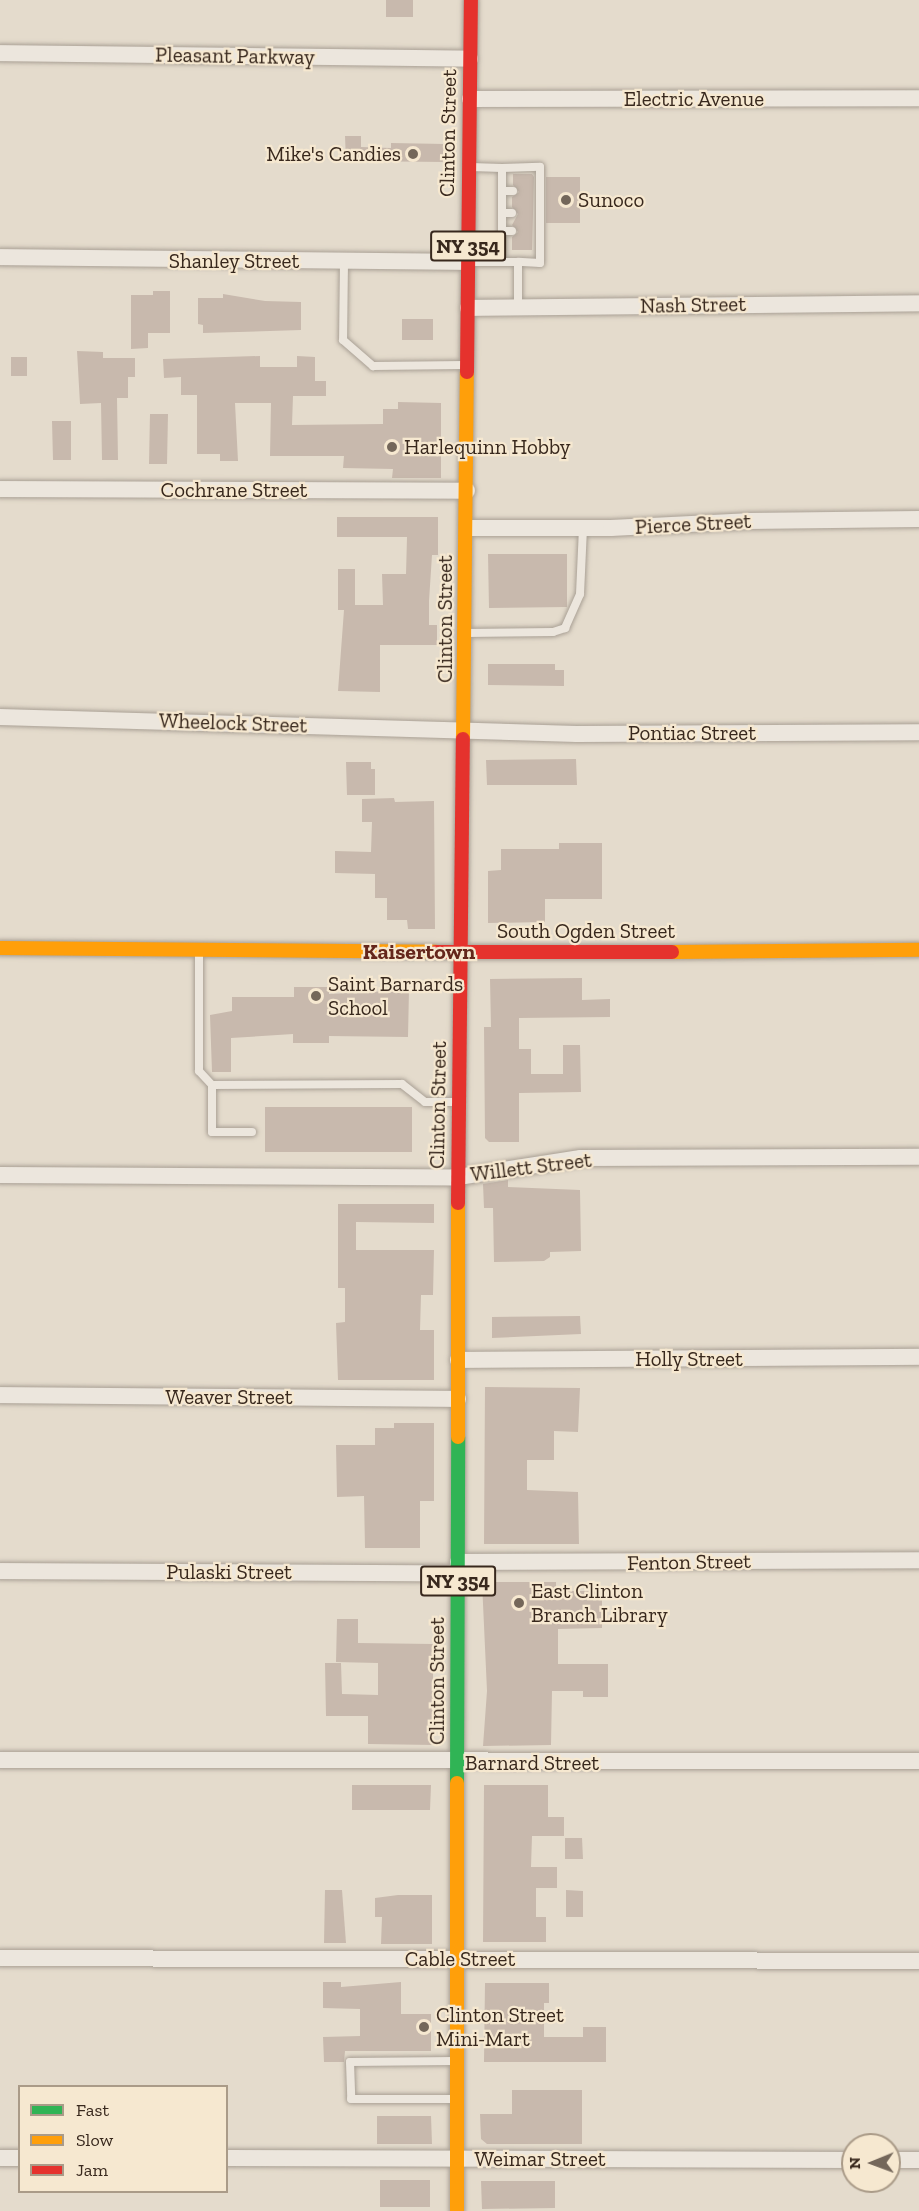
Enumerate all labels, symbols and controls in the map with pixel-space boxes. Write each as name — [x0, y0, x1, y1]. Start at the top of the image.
street label: Pleasant Parkway — [155, 42, 315, 70]
street label: Clinton Street — [434, 69, 462, 197]
street label: Electric Avenue — [624, 86, 764, 112]
place label: Mike's Candies — [266, 141, 401, 167]
marker: Mike's Candies — [406, 147, 420, 161]
place label: Sunoco — [578, 187, 644, 213]
marker: Sunoco — [559, 193, 573, 207]
road number: NY 354 — [429, 229, 507, 263]
street label: Shanley Street — [168, 248, 300, 274]
street label: Nash Street — [640, 291, 746, 319]
place label: Harlequinn Hobby — [404, 434, 571, 460]
marker: Harlequinn Hobby — [385, 440, 399, 454]
street label: Cochrane Street — [161, 477, 307, 503]
street label: Pierce Street — [634, 508, 752, 540]
street label: Clinton Street — [432, 555, 458, 683]
street label: Wheelock Street — [159, 708, 307, 738]
street label: Pontiac Street — [628, 720, 756, 746]
street label: South Ogden Street — [497, 918, 675, 944]
district label: Kaisertown — [363, 939, 475, 965]
place label: Saint Barnards School — [328, 971, 463, 1021]
marker: Saint Barnards School — [309, 989, 323, 1003]
street label: Clinton Street — [424, 1041, 452, 1169]
street label: Willett Street — [469, 1147, 593, 1187]
street label: Holly Street — [635, 1346, 743, 1372]
street label: Weaver Street — [165, 1384, 293, 1410]
street label: Fenton Street — [627, 1548, 751, 1576]
street label: Pulaski Street — [166, 1559, 292, 1585]
road number: NY 354 — [419, 1564, 497, 1598]
place label: East Clinton Branch Library — [531, 1578, 668, 1628]
marker: East Clinton Branch Library — [512, 1596, 526, 1610]
street label: Clinton Street — [424, 1617, 450, 1745]
street label: Barnard Street — [465, 1750, 599, 1776]
street label: Cable Street — [405, 1946, 515, 1972]
place label: Clinton Street Mini-Mart — [436, 2002, 564, 2052]
marker: Clinton Street Mini-Mart — [417, 2020, 431, 2034]
legend — [18, 2085, 228, 2193]
text: Fast — [76, 2099, 109, 2121]
text: Slow — [76, 2129, 113, 2151]
north arrow — [841, 2133, 901, 2193]
street label: Weimar Street — [474, 2146, 606, 2172]
text: N — [845, 2157, 864, 2170]
text: Jam — [76, 2159, 108, 2181]

